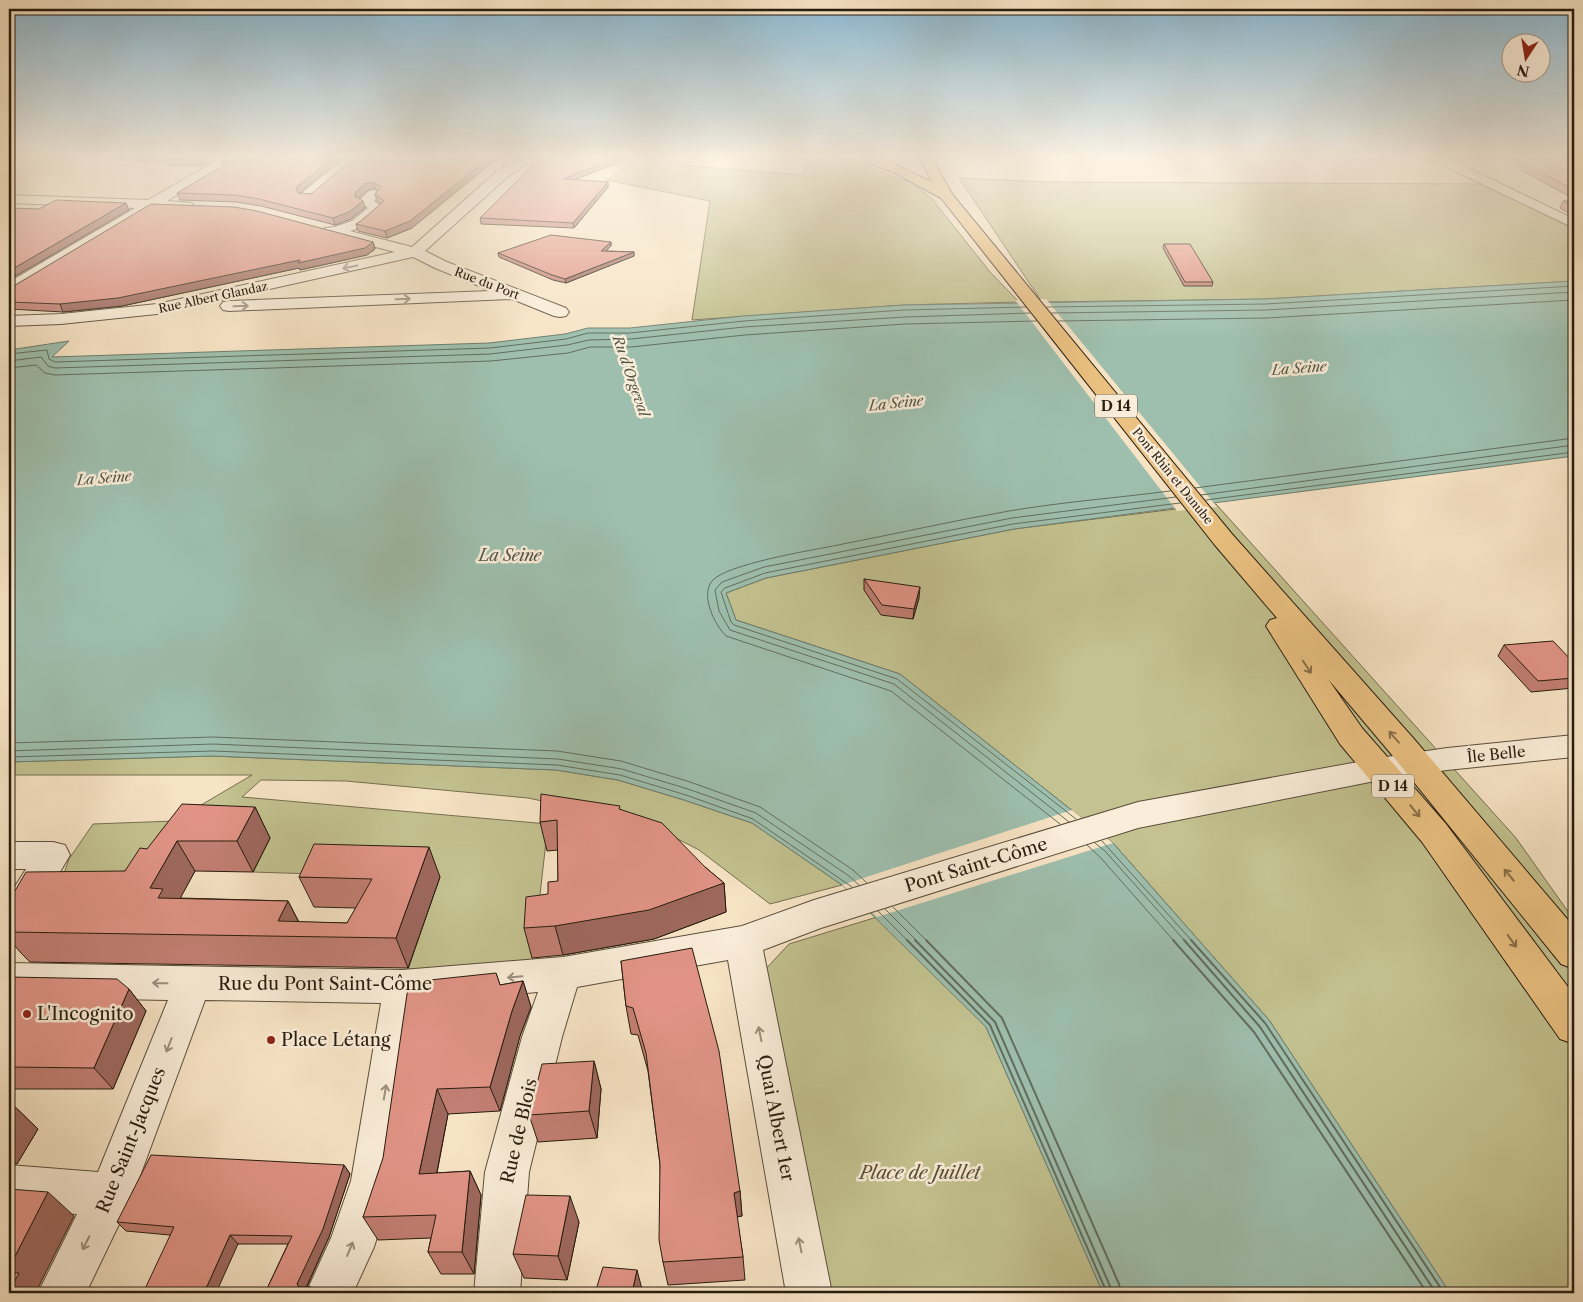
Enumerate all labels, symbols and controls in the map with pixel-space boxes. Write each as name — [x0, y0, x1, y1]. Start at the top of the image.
north arrow — [1500, 32, 1550, 82]
text: N — [1515, 61, 1531, 81]
one-way arrow — [343, 263, 359, 273]
street label: Rue du Port — [452, 264, 522, 303]
street label: Rue Albert Glandaz — [157, 278, 269, 316]
one-way arrow — [395, 295, 411, 304]
one-way arrow — [232, 301, 248, 311]
water label: Ru d'Orgeval — [608, 332, 654, 420]
water label: La Seine — [1270, 357, 1328, 379]
water label: La Seine — [867, 391, 925, 415]
road number: D 14 — [1095, 394, 1137, 418]
street label: Pont Rhin et Danube — [1130, 425, 1217, 527]
water label: La Seine — [75, 467, 133, 489]
water label: La Seine — [477, 545, 543, 565]
one-way arrow — [1302, 660, 1312, 674]
one-way arrow — [1389, 730, 1400, 743]
street label: Île Belle — [1466, 741, 1526, 767]
road number: D 14 — [1372, 774, 1414, 798]
one-way arrow — [1409, 804, 1421, 817]
street label: Pont Saint-Côme — [902, 833, 1050, 897]
one-way arrow — [1503, 869, 1515, 882]
one-way arrow — [1507, 934, 1518, 947]
one-way arrow — [507, 972, 523, 982]
street label: Rue du Pont Saint-Côme — [218, 973, 432, 995]
one-way arrow — [152, 978, 168, 987]
place label: L'Incognito — [37, 1003, 133, 1025]
marker: L'Incognito — [21, 1008, 33, 1020]
one-way arrow — [755, 1026, 765, 1042]
place label: Place Létang — [281, 1029, 391, 1051]
marker: Place Létang — [265, 1034, 277, 1046]
one-way arrow — [164, 1037, 173, 1052]
street label: Quai Albert 1er — [753, 1053, 799, 1184]
street label: Rue Saint-Jacques — [92, 1064, 170, 1216]
street label: Rue de Blois — [496, 1076, 542, 1186]
one-way arrow — [381, 1084, 391, 1100]
park label: Place de Juillet — [858, 1162, 982, 1184]
one-way arrow — [81, 1235, 90, 1250]
one-way arrow — [794, 1238, 804, 1254]
one-way arrow — [345, 1242, 355, 1257]

